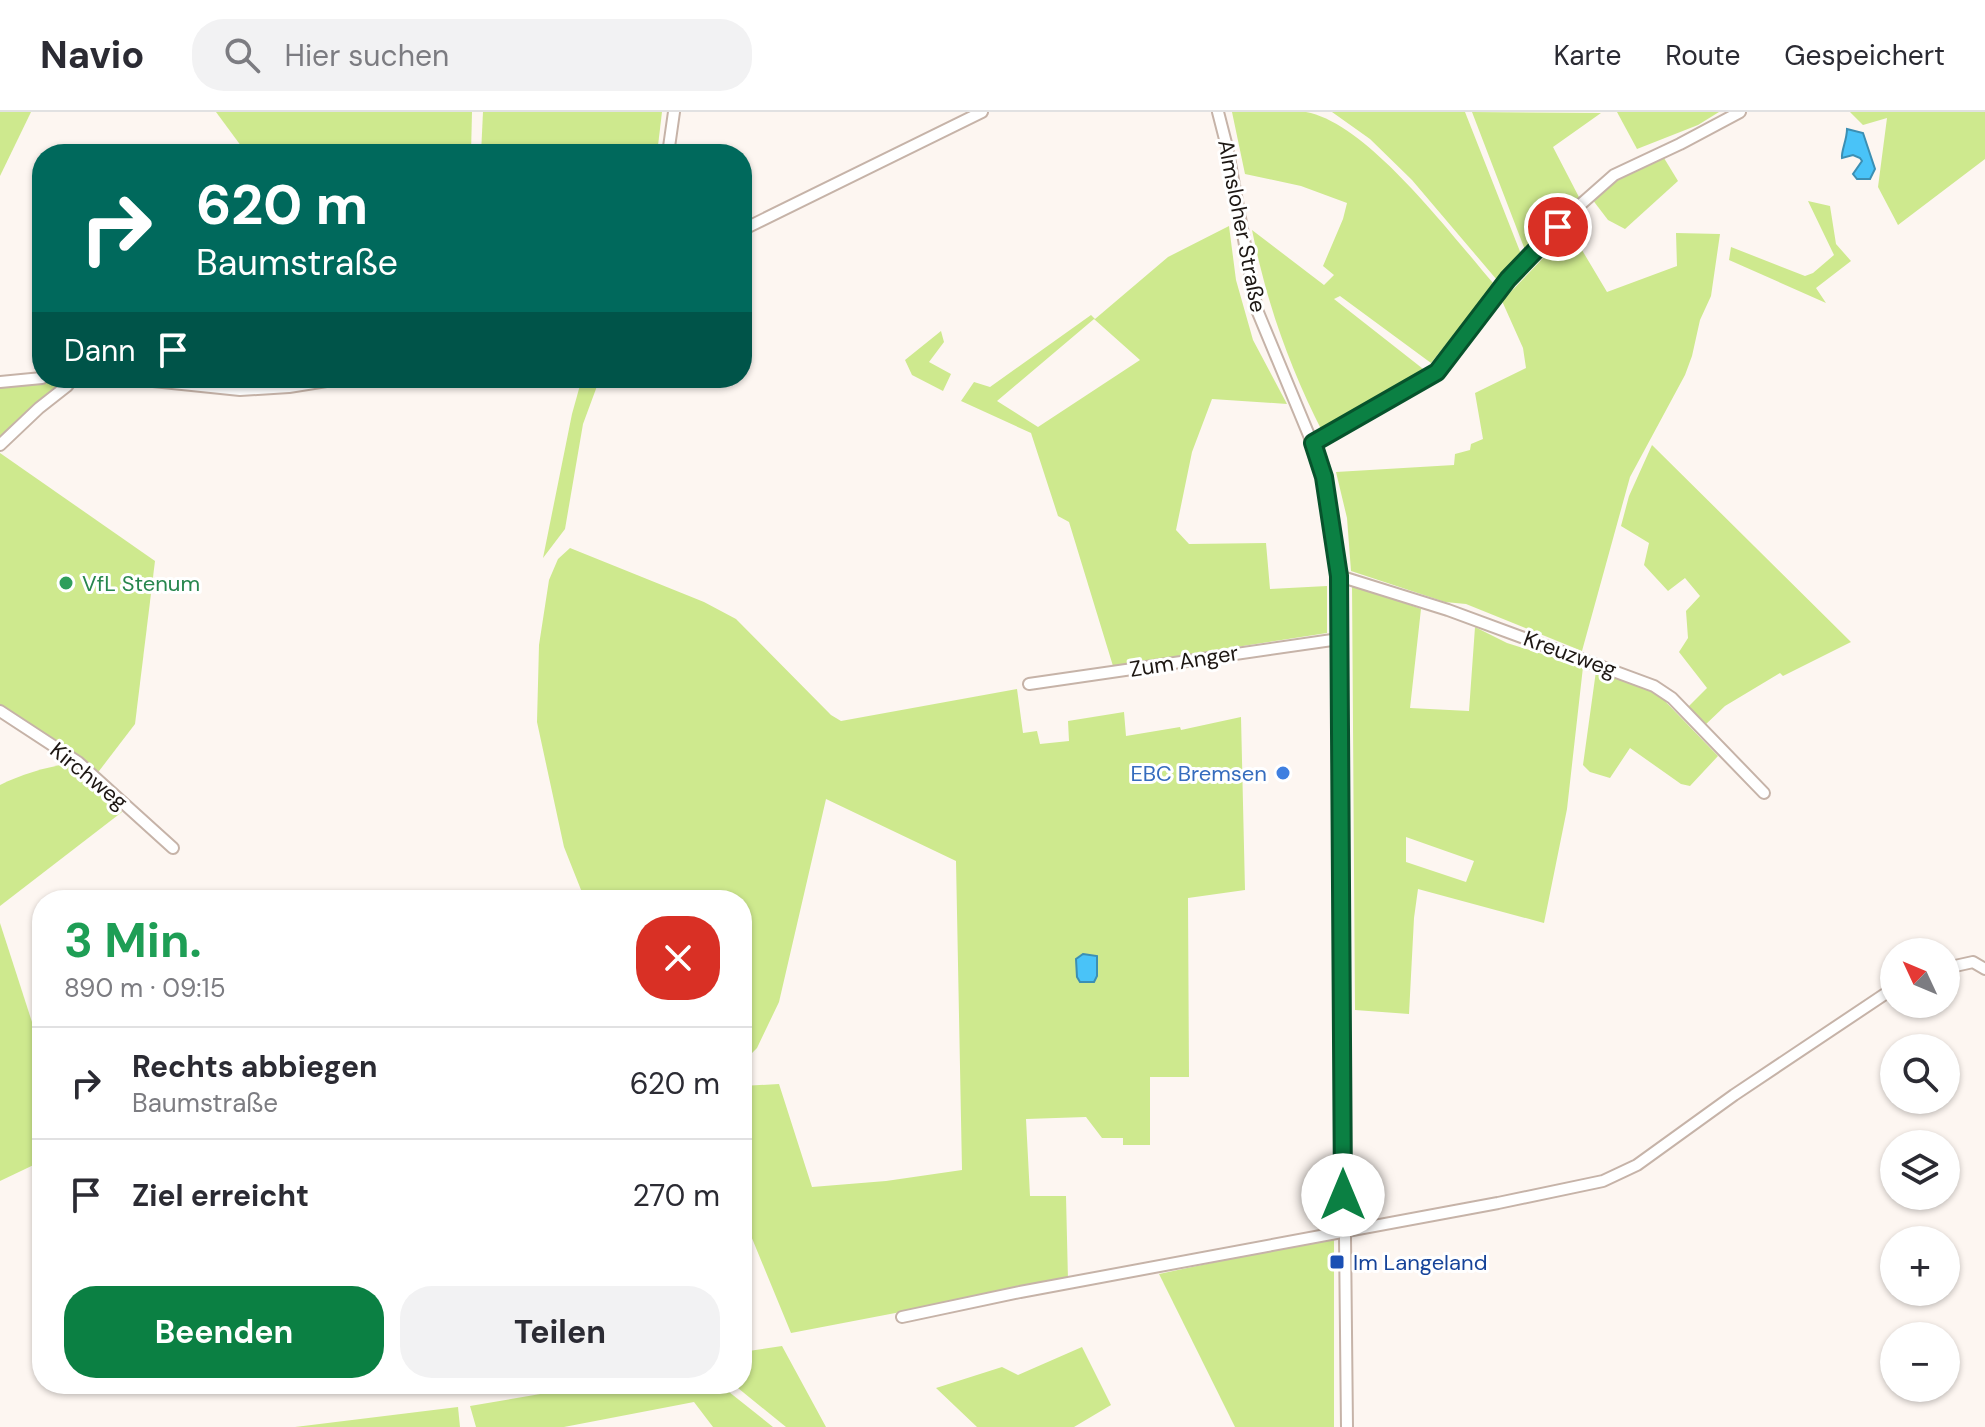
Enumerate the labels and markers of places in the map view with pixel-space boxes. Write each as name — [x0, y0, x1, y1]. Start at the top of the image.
pin — [1524, 193, 1592, 261]
place label: VfL Stenum — [82, 569, 200, 598]
marker: VfL Stenum — [57, 574, 75, 592]
place label: EBC Bremsen — [1130, 759, 1267, 788]
marker: EBC Bremsen — [1274, 764, 1292, 782]
place label: Im Langeland — [1353, 1248, 1487, 1277]
marker: Im Langeland — [1328, 1253, 1346, 1271]

